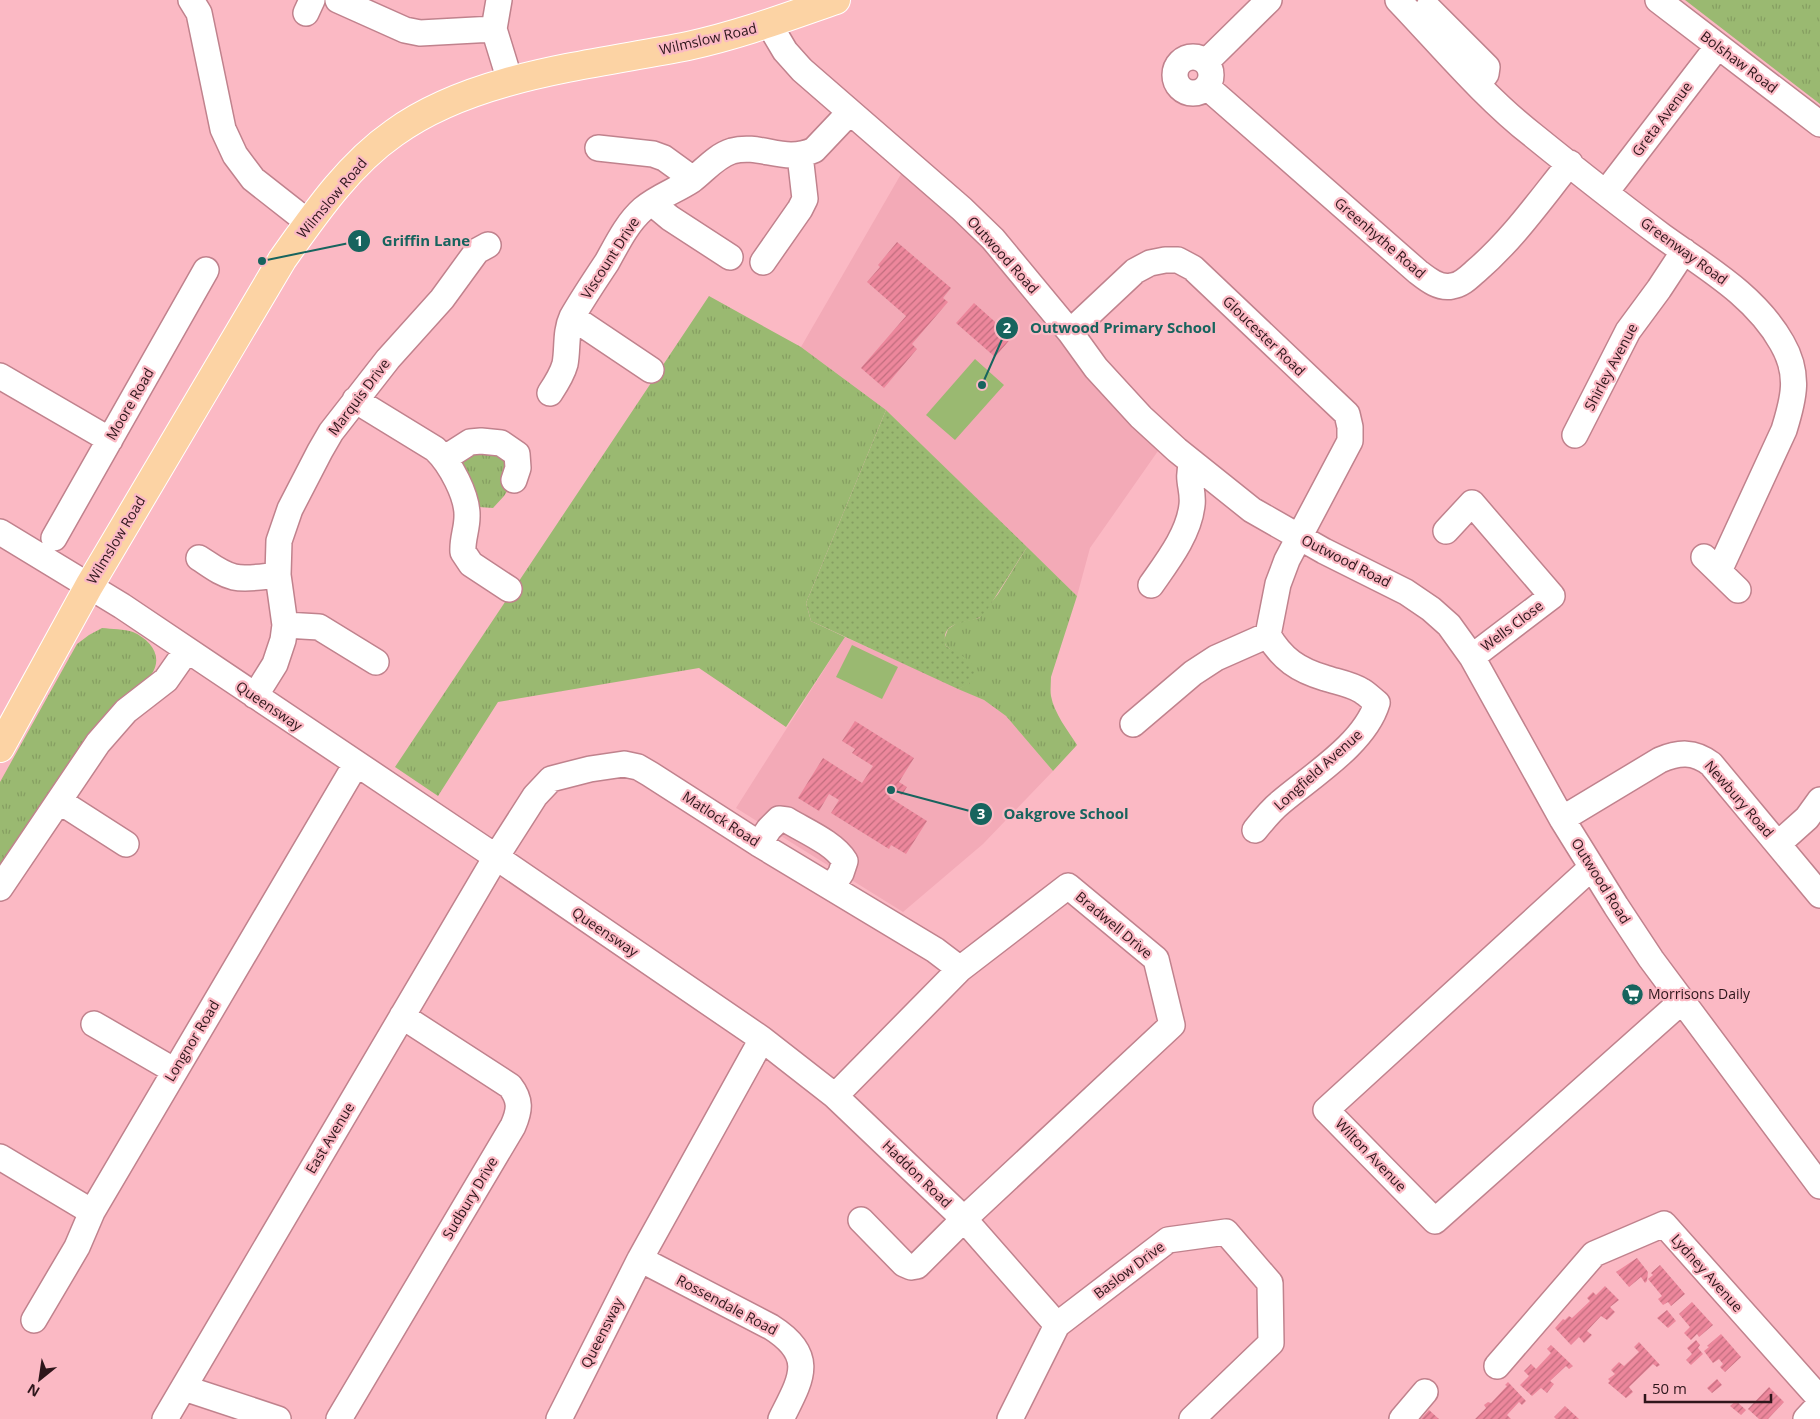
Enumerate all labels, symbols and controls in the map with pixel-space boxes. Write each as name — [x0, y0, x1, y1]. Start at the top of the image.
street label: Wilmslow Road — [657, 18, 758, 59]
street label: Bolshaw Road — [1697, 26, 1782, 97]
street label: Greta Avenue — [1627, 77, 1696, 160]
street label: Wilmslow Road — [292, 153, 371, 242]
street label: Greenhythe Road — [1331, 193, 1430, 282]
street label: Outwood Road — [964, 212, 1043, 297]
street label: Viscount Drive — [576, 213, 643, 302]
street label: Greenway Road — [1637, 213, 1732, 289]
callout: Griffin Lane — [347, 226, 480, 256]
text: 1 — [355, 230, 363, 250]
text: Griffin Lane — [382, 230, 470, 250]
street label: Gloucester Road — [1219, 291, 1310, 380]
callout: Outwood Primary School — [995, 313, 1226, 343]
text: 2 — [1003, 317, 1012, 337]
text: Outwood Primary School — [1030, 317, 1216, 337]
street label: Shirley Avenue — [1580, 320, 1642, 414]
street label: Marquis Drive — [324, 354, 394, 439]
street label: Moore Road — [101, 364, 158, 443]
street label: Wilmslow Road — [82, 492, 149, 587]
street label: Outwood Road — [1298, 530, 1394, 591]
street label: Wells Close — [1477, 596, 1547, 655]
street label: Queensway — [232, 676, 307, 735]
street label: Longfield Avenue — [1270, 725, 1366, 814]
street label: Newbury Road — [1701, 756, 1778, 841]
street label: Matlock Road — [679, 787, 764, 851]
callout: Oakgrove School — [968, 799, 1138, 829]
text: 3 — [977, 803, 985, 823]
text: Oakgrove School — [1003, 803, 1129, 823]
street label: Outwood Road — [1567, 834, 1635, 927]
street label: Bradwell Drive — [1072, 887, 1157, 962]
street label: Queensway — [568, 902, 643, 961]
supermarket icon: Morrisons Daily — [1620, 982, 1644, 1006]
place label: Morrisons Daily — [1648, 984, 1751, 1003]
street label: Longnor Road — [160, 997, 223, 1085]
street label: East Avenue — [301, 1099, 358, 1177]
street label: Wilton Avenue — [1332, 1114, 1411, 1195]
street label: Haddon Road — [879, 1136, 956, 1211]
street label: Sudbury Drive — [438, 1153, 502, 1242]
street label: Lydney Avenue — [1667, 1230, 1748, 1316]
street label: Baslow Drive — [1089, 1237, 1168, 1303]
street label: Rossendale Road — [673, 1270, 781, 1339]
street label: Queensway — [576, 1294, 628, 1371]
north arrow — [15, 1354, 65, 1404]
scale bar — [1645, 1372, 1771, 1404]
text: 50 m — [1652, 1378, 1687, 1398]
text: N — [24, 1380, 43, 1402]

